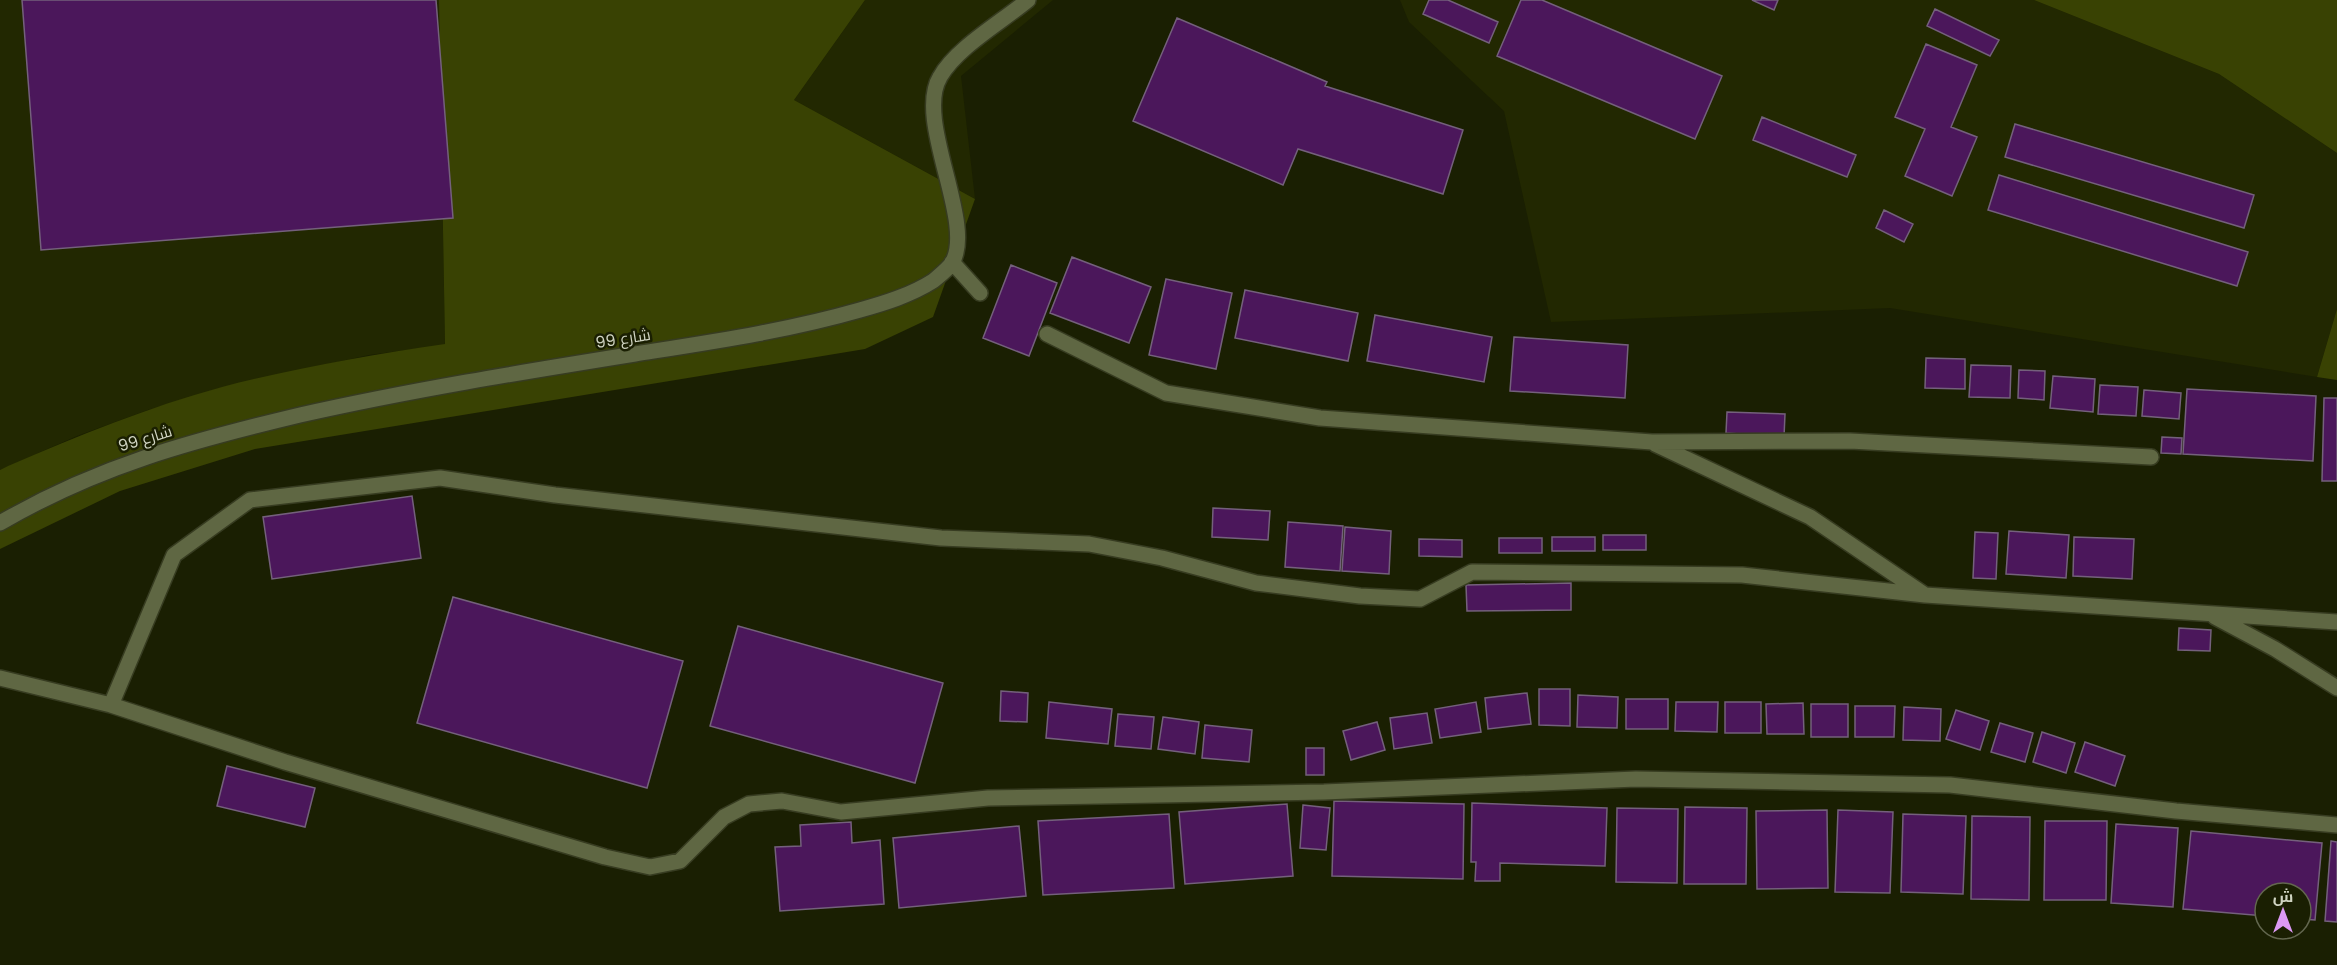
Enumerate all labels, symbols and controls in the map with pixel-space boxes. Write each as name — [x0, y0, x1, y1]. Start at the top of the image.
street label: شارع 99 — [594, 323, 652, 354]
street label: شارع 99 — [115, 419, 175, 458]
north arrow — [2253, 881, 2313, 941]
text: ش — [2273, 885, 2293, 908]

